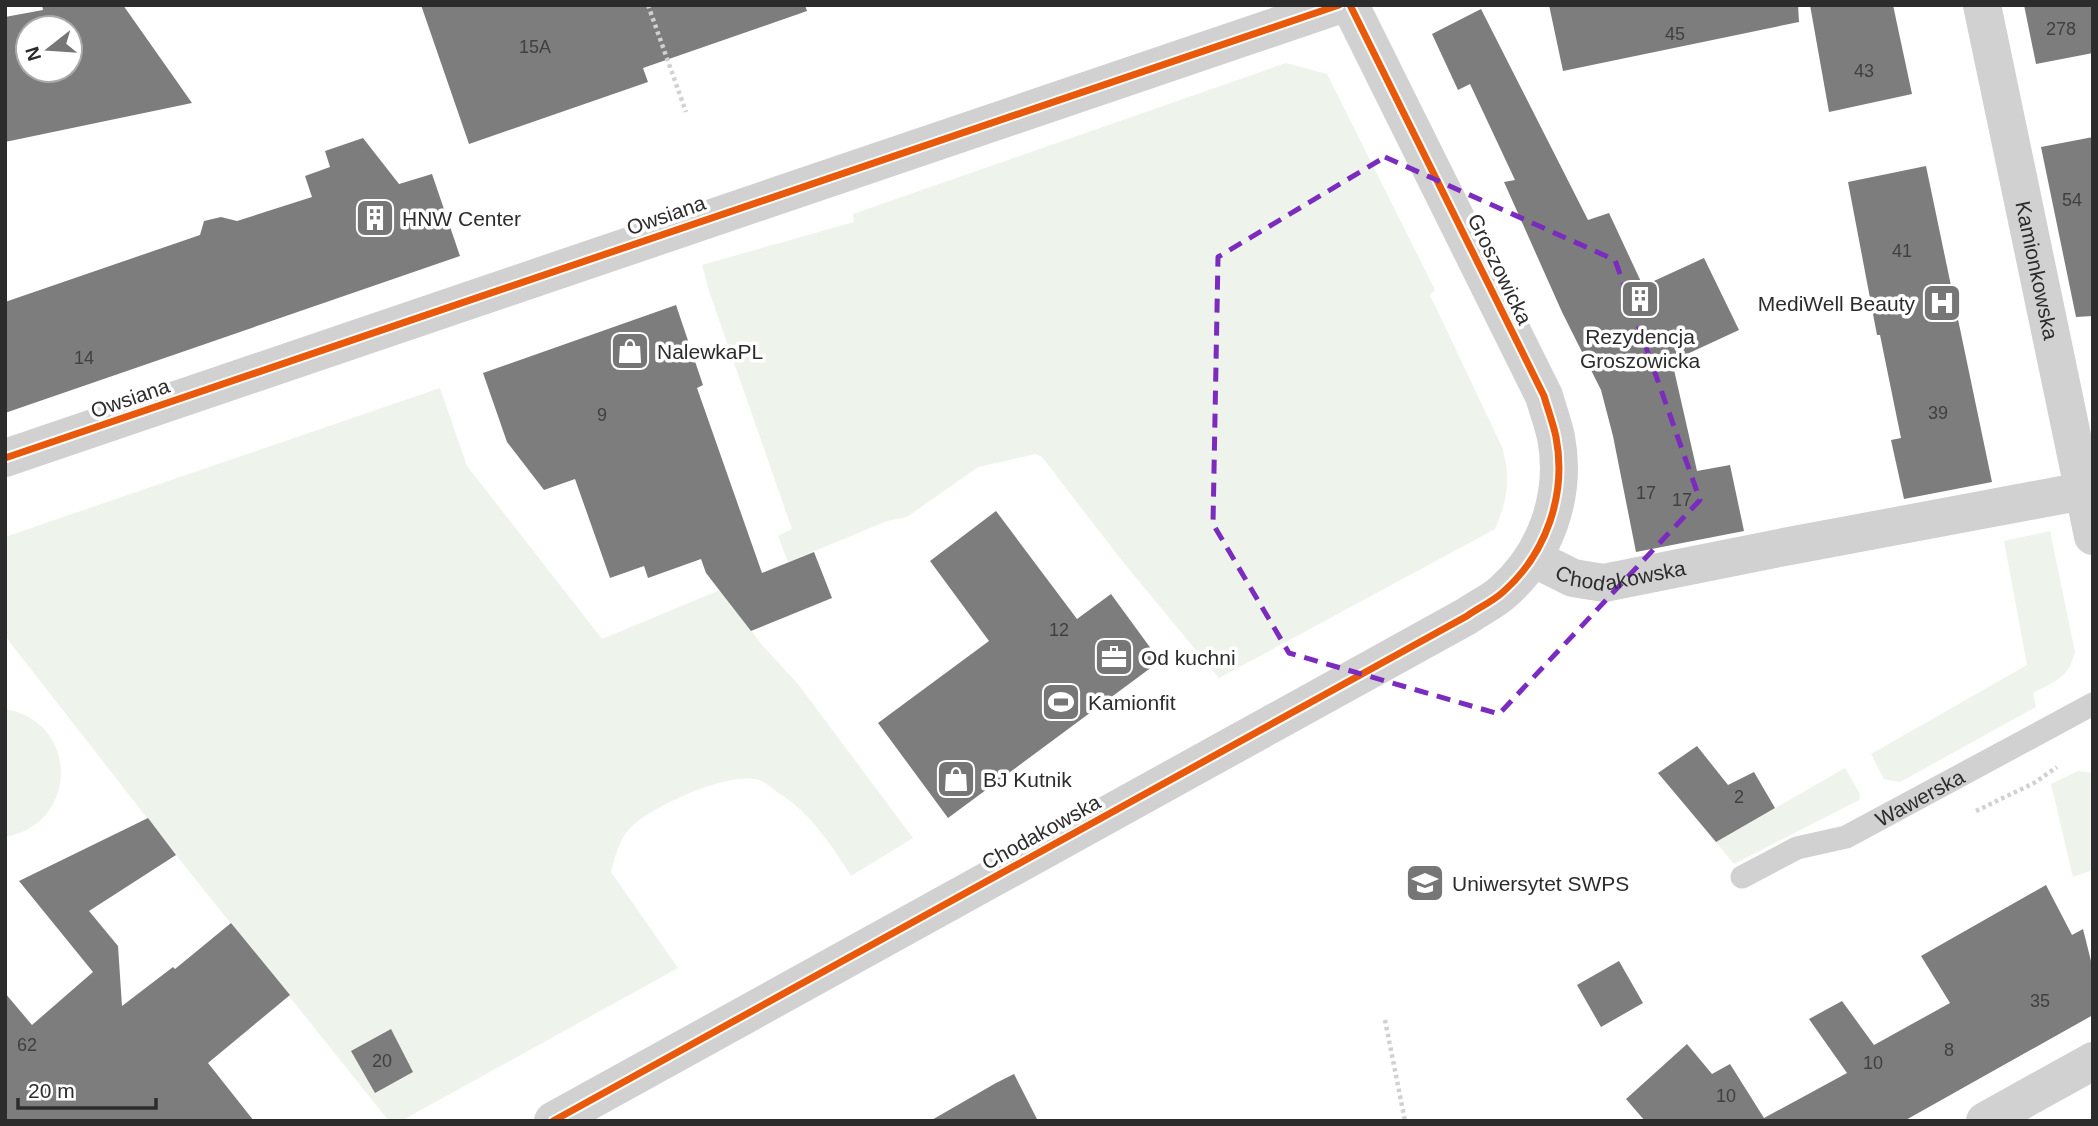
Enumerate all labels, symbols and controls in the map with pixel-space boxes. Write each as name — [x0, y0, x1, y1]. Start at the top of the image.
north arrow — [14, 14, 84, 84]
house number: 278 — [2046, 19, 2076, 39]
house number: 45 — [1665, 24, 1685, 44]
house number: 15A — [519, 37, 551, 57]
text: N — [21, 44, 45, 63]
house number: 43 — [1854, 61, 1874, 81]
house number: 54 — [2062, 190, 2082, 210]
street label: Owsiana — [624, 191, 709, 239]
building icon: HNW Center — [354, 197, 396, 239]
street label: Kamionkowska — [2012, 199, 2063, 342]
place label: HNW Center — [402, 207, 521, 230]
street label: Groszowicka — [1463, 210, 1537, 328]
house number: 41 — [1892, 241, 1912, 261]
building icon: Rezydencja Groszowicka — [1619, 278, 1661, 320]
hospital icon: MediWell Beauty — [1921, 282, 1963, 324]
place label: MediWell Beauty — [1758, 292, 1915, 315]
place label: Rezydencja Groszowicka — [1580, 325, 1700, 372]
shop icon: NalewkaPL — [609, 330, 651, 372]
place label: NalewkaPL — [657, 340, 763, 363]
house number: 14 — [74, 348, 94, 368]
street label: Owsiana — [88, 374, 173, 422]
house number: 39 — [1928, 403, 1948, 423]
house number: 9 — [597, 405, 607, 425]
house number: 17 — [1636, 483, 1656, 503]
house number: 17 — [1672, 490, 1692, 510]
street label: Chodakowska — [1552, 555, 1688, 595]
house number: 12 — [1049, 620, 1069, 640]
office icon: Od kuchni — [1093, 636, 1135, 678]
place label: Od kuchni — [1141, 646, 1236, 669]
sports icon: Kamionfit — [1040, 681, 1082, 723]
place label: Kamionfit — [1088, 691, 1176, 714]
shop icon: BJ Kutnik — [935, 758, 977, 800]
street label: Wawerska — [1871, 764, 1968, 831]
place label: BJ Kutnik — [983, 768, 1072, 791]
house number: 2 — [1734, 787, 1744, 807]
street label: Chodakowska — [978, 790, 1105, 874]
school or university icon: Uniwersytet SWPS — [1404, 862, 1446, 904]
place label: Uniwersytet SWPS — [1452, 872, 1629, 895]
house number: 35 — [2030, 991, 2050, 1011]
house number: 62 — [17, 1035, 37, 1055]
house number: 8 — [1944, 1040, 1954, 1060]
house number: 20 — [372, 1051, 392, 1071]
house number: 10 — [1863, 1053, 1883, 1073]
scale bar — [18, 1066, 156, 1110]
text: 20 m — [28, 1079, 75, 1102]
house number: 10 — [1716, 1086, 1736, 1106]

